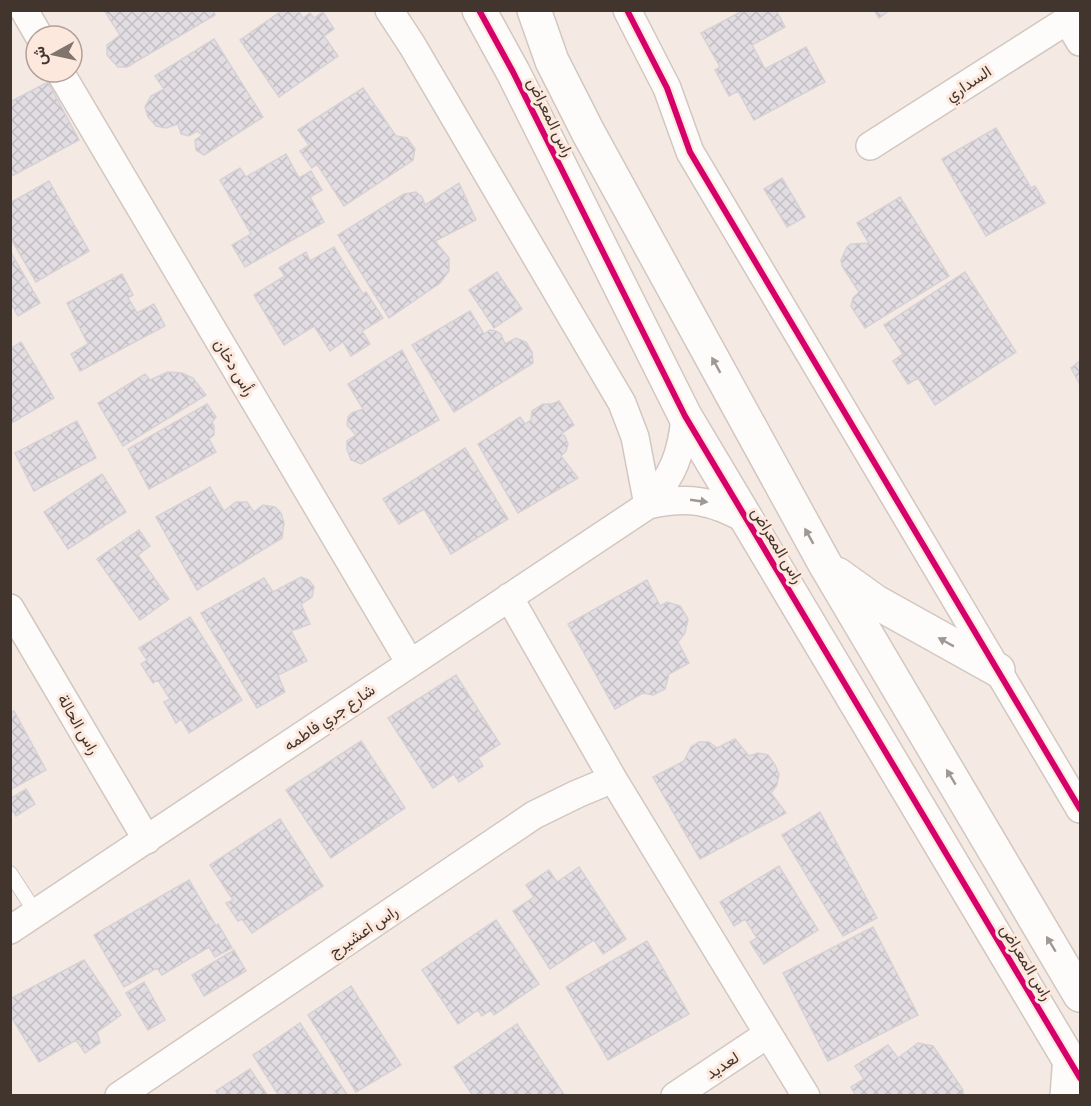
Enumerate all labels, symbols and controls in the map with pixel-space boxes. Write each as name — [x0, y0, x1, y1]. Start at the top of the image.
north arrow — [24, 24, 84, 84]
text: ش — [30, 45, 50, 67]
street label: السداري — [942, 62, 997, 109]
street label: راس المعراض — [522, 75, 577, 160]
street label: رأس دخان — [209, 336, 258, 400]
one-way arrow — [711, 357, 721, 374]
one-way arrow — [690, 497, 709, 506]
street label: راس المعراض — [747, 504, 807, 587]
one-way arrow — [804, 528, 814, 545]
one-way arrow — [938, 637, 954, 648]
street label: شارع جري فاطمه — [281, 681, 381, 758]
street label: راس الحالة — [53, 691, 103, 758]
one-way arrow — [946, 768, 956, 785]
street label: راس اعشيرج — [326, 902, 402, 963]
street label: راس المعراض — [996, 921, 1056, 1004]
one-way arrow — [1045, 936, 1056, 952]
street label: لعديد — [703, 1049, 742, 1083]

